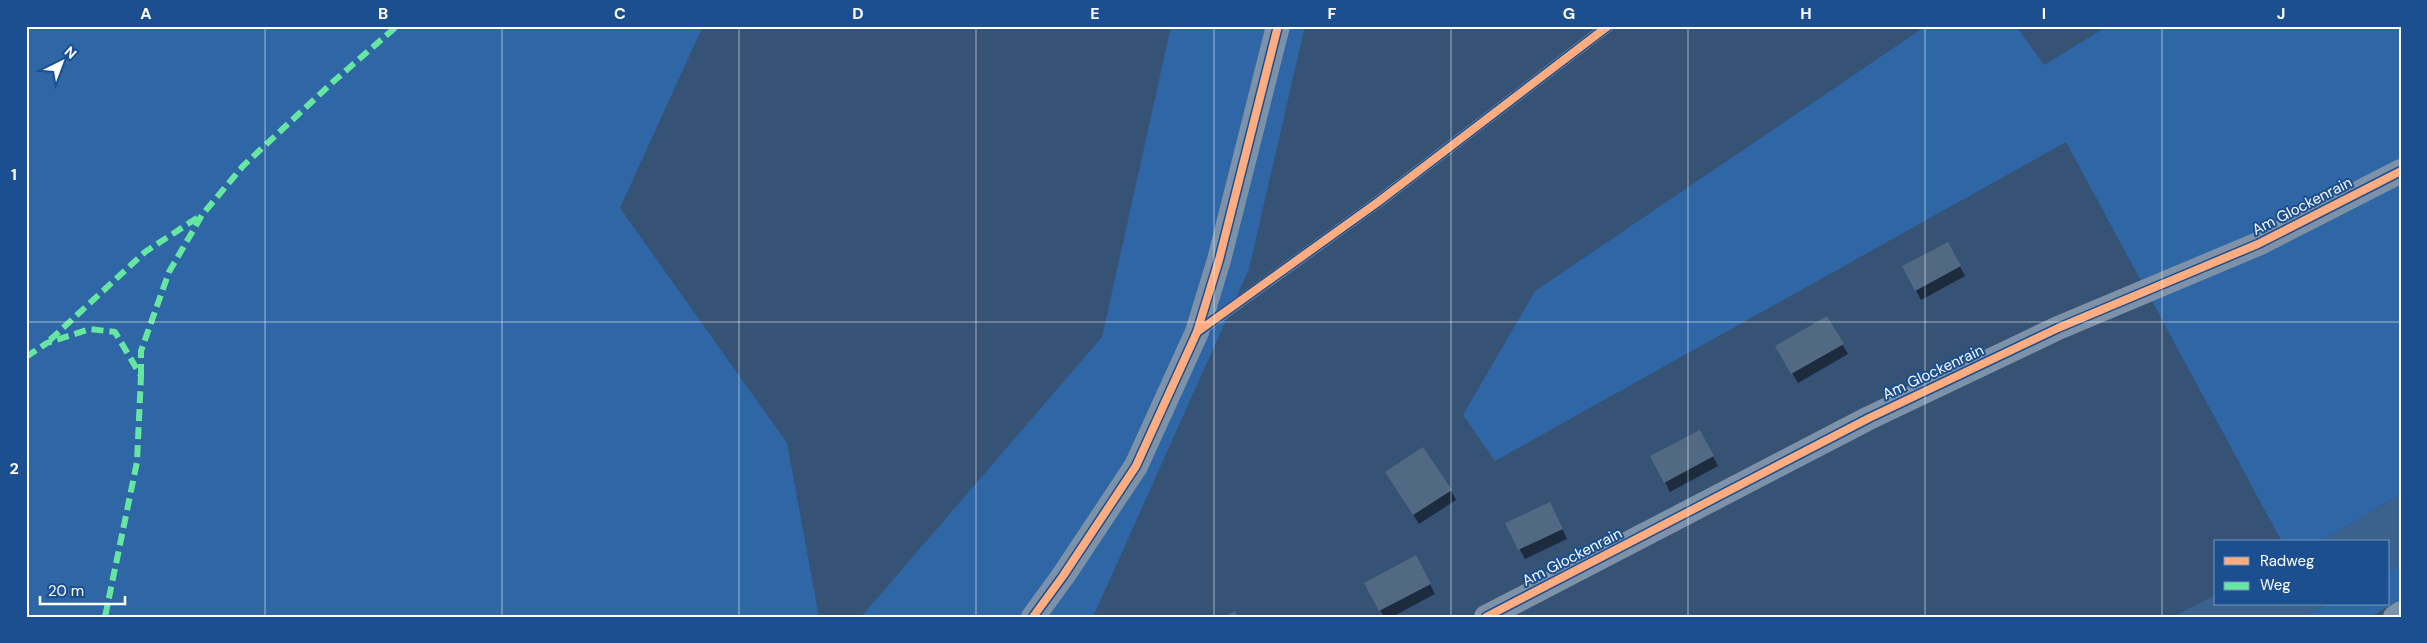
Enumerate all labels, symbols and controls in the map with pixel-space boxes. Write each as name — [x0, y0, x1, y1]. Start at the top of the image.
text: A — [140, 3, 152, 24]
text: B — [378, 3, 388, 24]
text: C — [614, 3, 626, 24]
text: D — [852, 3, 864, 24]
text: E — [1090, 3, 1100, 24]
text: F — [1328, 3, 1337, 24]
text: G — [1563, 3, 1575, 24]
text: H — [1800, 3, 1812, 24]
text: I — [2042, 3, 2046, 24]
text: J — [2277, 3, 2285, 24]
north arrow — [38, 38, 88, 88]
text: N — [61, 42, 81, 62]
text: 1 — [11, 164, 17, 185]
street label: Am Glockenrain — [2249, 172, 2355, 240]
street label: Am Glockenrain — [1879, 340, 1987, 404]
text: 2 — [9, 458, 19, 479]
street label: Am Glockenrain — [1519, 523, 1625, 591]
legend — [2214, 540, 2390, 606]
text: Radweg — [2260, 551, 2314, 571]
scale bar — [40, 573, 125, 605]
text: Weg — [2260, 575, 2291, 595]
text: 20 m — [48, 581, 84, 601]

